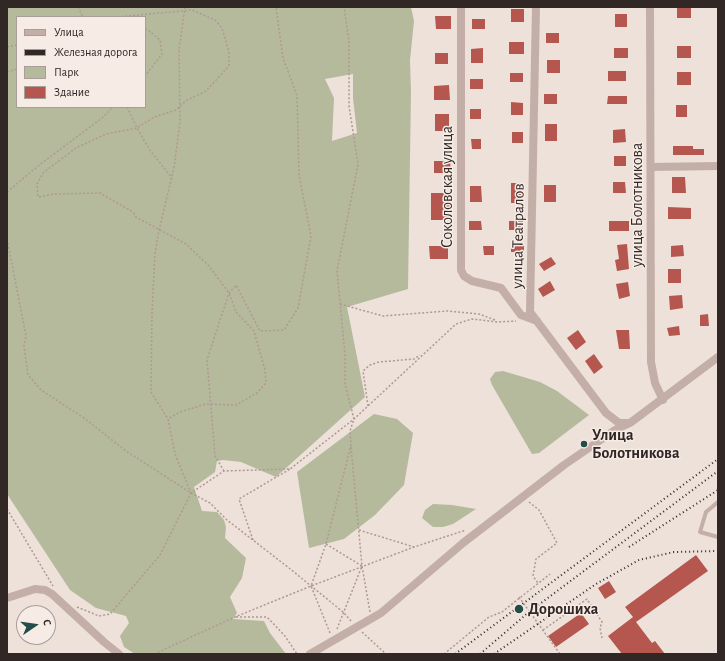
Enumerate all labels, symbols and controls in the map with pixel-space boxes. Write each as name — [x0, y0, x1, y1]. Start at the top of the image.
legend — [16, 16, 146, 108]
text: Улица — [54, 26, 84, 38]
text: Железная дорога — [54, 46, 138, 58]
text: Парк — [54, 66, 79, 78]
text: Здание — [54, 86, 90, 98]
street label: Соколовская улица — [437, 126, 457, 248]
street label: улица Болотникова — [627, 143, 647, 267]
street label: улица Театралов — [507, 183, 529, 289]
place label: Улица Болотникова — [592, 425, 679, 463]
marker: Улица Болотникова — [579, 439, 589, 449]
place label: Дорошиха — [528, 599, 598, 619]
marker: Дорошиха — [513, 603, 525, 615]
north arrow — [16, 605, 56, 645]
text: С — [41, 618, 53, 627]

